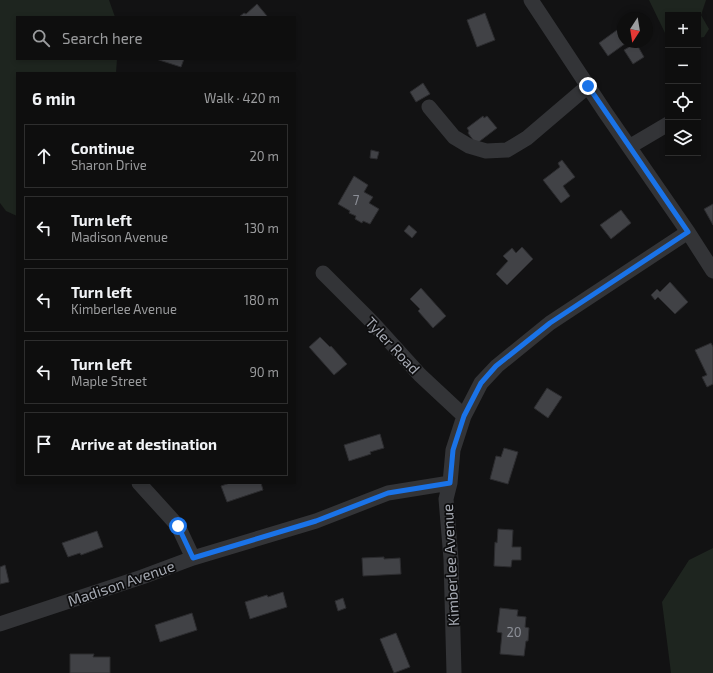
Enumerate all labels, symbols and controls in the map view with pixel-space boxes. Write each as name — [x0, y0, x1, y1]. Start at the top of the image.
north arrow — [617, 12, 653, 48]
map controls — [665, 12, 701, 156]
button: + — [665, 12, 701, 48]
search box — [16, 16, 296, 60]
icon: search — [30, 27, 52, 49]
text: Search here — [62, 29, 143, 47]
button: − — [665, 48, 701, 84]
route end — [579, 77, 597, 95]
button: locate — [665, 84, 701, 120]
text: 6 min — [32, 88, 76, 108]
text: Walk · 420 m — [204, 90, 280, 106]
button: layers — [665, 120, 701, 156]
text: Continue — [71, 139, 134, 157]
icon: ahead — [33, 145, 55, 167]
text: 20 m — [250, 148, 279, 164]
text: Sharon Drive — [71, 157, 147, 173]
house number: 7 — [353, 192, 360, 208]
text: Turn left — [71, 211, 132, 229]
icon: left — [33, 217, 55, 239]
text: 130 m — [244, 220, 279, 236]
text: Madison Avenue — [71, 229, 168, 245]
text: Turn left — [71, 283, 132, 301]
icon: left — [33, 289, 55, 311]
text: 180 m — [244, 292, 279, 308]
text: Kimberlee Avenue — [71, 301, 177, 317]
street label: Tyler Road — [362, 313, 424, 377]
text: Turn left — [71, 355, 132, 373]
icon: left — [33, 361, 55, 383]
text: 90 m — [249, 364, 279, 380]
text: Maple Street — [71, 373, 147, 389]
icon: arrive — [33, 433, 55, 455]
text: Arrive at destination — [71, 435, 217, 453]
street label: Kimberlee Avenue — [438, 504, 462, 626]
route start — [169, 517, 187, 535]
street label: Madison Avenue — [65, 556, 177, 610]
house number: 20 — [506, 624, 522, 640]

